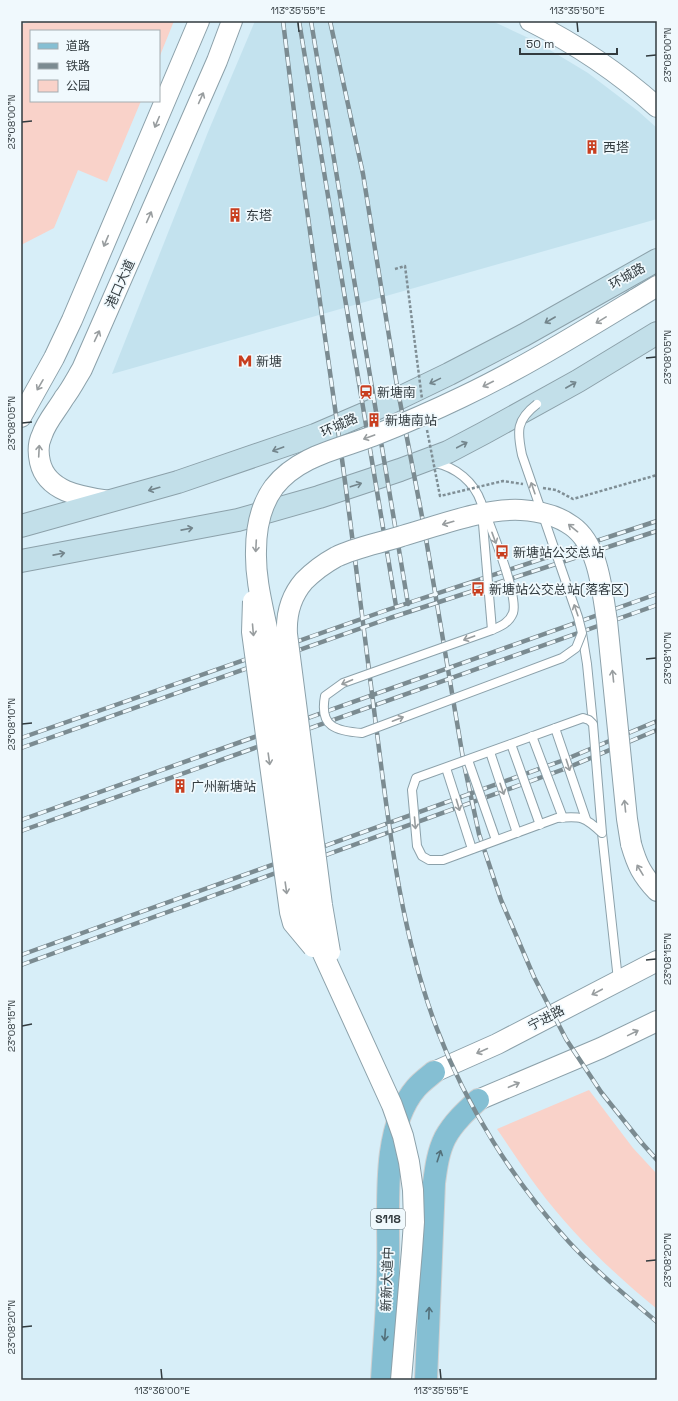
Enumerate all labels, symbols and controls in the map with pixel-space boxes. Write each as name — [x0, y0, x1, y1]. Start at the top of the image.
text: 113°35'55"E — [271, 4, 326, 17]
text: 113°35'50"E — [549, 4, 605, 17]
text: 23°08'00"N — [661, 28, 674, 82]
legend — [30, 30, 160, 102]
scale bar — [520, 30, 617, 56]
text: 50 m — [526, 36, 554, 52]
text: 道路 — [66, 38, 90, 54]
text: 铁路 — [66, 58, 90, 74]
text: 公园 — [66, 78, 90, 94]
one-way arrow — [198, 92, 205, 104]
text: 23°08'00"N — [5, 95, 18, 149]
one-way arrow — [152, 115, 160, 127]
building icon: 西塔 — [584, 139, 600, 155]
place label: 西塔 — [603, 139, 629, 156]
building icon: 东塔 — [227, 207, 243, 223]
place label: 东塔 — [246, 207, 272, 224]
one-way arrow — [146, 211, 153, 223]
one-way arrow — [101, 235, 109, 247]
street label: 港口大道 — [102, 257, 138, 311]
street label: 环城路 — [606, 259, 648, 293]
one-way arrow — [544, 316, 556, 324]
one-way arrow — [595, 317, 607, 325]
one-way arrow — [94, 330, 101, 342]
text: 23°08'05"N — [661, 330, 674, 384]
metro station icon: 新塘 — [237, 353, 253, 369]
place label: 新塘 — [256, 353, 282, 370]
one-way arrow — [429, 378, 441, 385]
one-way arrow — [35, 379, 43, 391]
one-way arrow — [482, 381, 494, 388]
one-way arrow — [565, 381, 577, 389]
station icon: 新塘南 — [358, 384, 374, 400]
place label: 新塘南 — [377, 384, 416, 401]
text: 23°08'05"N — [5, 396, 18, 450]
street label: 环城路 — [318, 409, 360, 441]
building icon: 新塘南站 — [366, 412, 382, 428]
place label: 新塘南站 — [385, 412, 437, 429]
one-way arrow — [363, 434, 376, 441]
one-way arrow — [456, 441, 468, 448]
one-way arrow — [36, 445, 43, 458]
one-way arrow — [272, 445, 284, 453]
one-way arrow — [349, 481, 362, 488]
one-way arrow — [529, 481, 536, 494]
one-way arrow — [148, 486, 161, 493]
one-way arrow — [442, 520, 455, 527]
one-way arrow — [567, 523, 578, 532]
one-way arrow — [180, 525, 193, 533]
one-way arrow — [491, 532, 499, 544]
one-way arrow — [252, 539, 260, 552]
bus stop icon: 新塘站公交总站 — [494, 544, 510, 560]
place label: 新塘站公交总站 — [513, 544, 604, 561]
one-way arrow — [52, 549, 65, 557]
bus stop icon: 新塘站公交总站(落客区) — [470, 581, 486, 597]
place label: 新塘站公交总站(落客区) — [489, 581, 629, 598]
one-way arrow — [572, 604, 579, 617]
one-way arrow — [249, 623, 256, 636]
text: 23°08'10"N — [661, 632, 674, 684]
one-way arrow — [464, 635, 476, 643]
one-way arrow — [609, 670, 616, 683]
one-way arrow — [341, 679, 353, 686]
text: 23°08'10"N — [5, 698, 18, 750]
one-way arrow — [392, 715, 405, 722]
one-way arrow — [265, 752, 273, 765]
one-way arrow — [564, 758, 572, 770]
building icon: 广州新塘站 — [172, 778, 188, 794]
place label: 广州新塘站 — [191, 778, 256, 795]
one-way arrow — [499, 782, 507, 794]
one-way arrow — [455, 798, 462, 811]
one-way arrow — [622, 800, 629, 813]
one-way arrow — [411, 816, 419, 829]
one-way arrow — [636, 864, 644, 876]
one-way arrow — [283, 881, 290, 894]
text: 23°08'15"N — [661, 933, 674, 985]
one-way arrow — [592, 988, 604, 996]
text: 23°08'15"N — [5, 1000, 18, 1052]
street label: 宁进路 — [525, 1002, 567, 1034]
one-way arrow — [626, 1028, 638, 1036]
one-way arrow — [476, 1047, 488, 1055]
one-way arrow — [507, 1081, 519, 1088]
one-way arrow — [436, 1150, 444, 1162]
road number: S118 — [371, 1209, 405, 1229]
text: 23°08'20"N — [661, 1233, 674, 1287]
street label: 新新大道中 — [377, 1246, 397, 1312]
text: 23°08'20"N — [5, 1300, 18, 1354]
one-way arrow — [425, 1307, 433, 1320]
one-way arrow — [381, 1328, 388, 1341]
text: 113°36'00"E — [134, 1384, 190, 1397]
text: 113°35'55"E — [414, 1384, 469, 1397]

